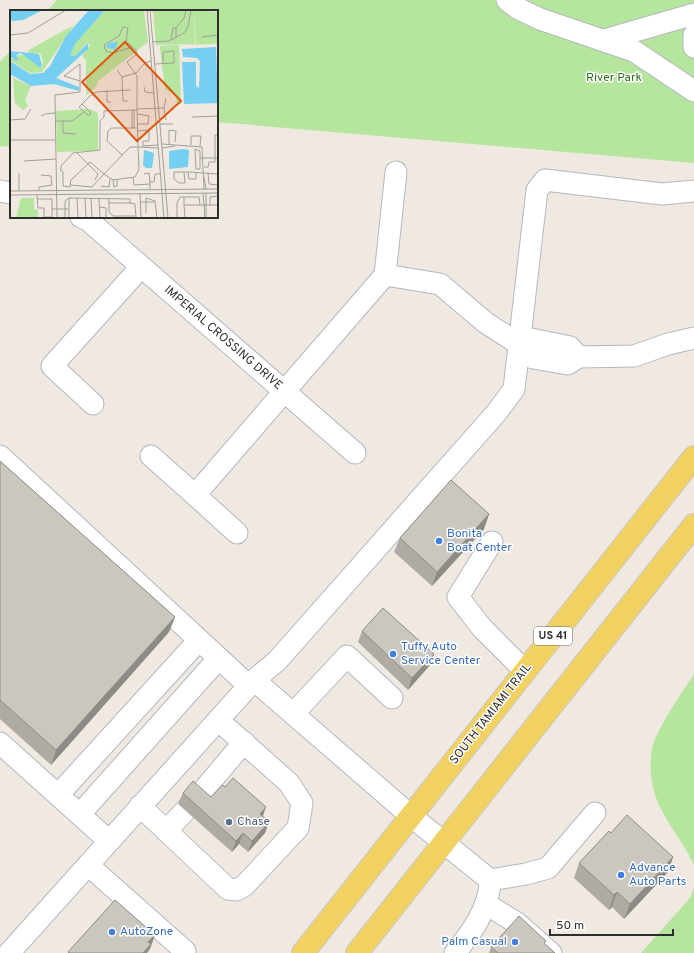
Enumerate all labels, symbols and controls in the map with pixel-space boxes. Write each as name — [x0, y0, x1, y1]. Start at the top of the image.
inset map — [10, 10, 218, 218]
park label: River Park — [586, 70, 642, 86]
street label: IMPERIAL CROSSING DRIVE — [160, 282, 286, 394]
place label: Bonita Boat Center — [447, 526, 512, 556]
marker: Bonita Boat Center — [434, 536, 444, 546]
road number: US 41 — [534, 627, 572, 645]
place label: Tuffy Auto Service Center — [401, 639, 481, 669]
marker: Tuffy Auto Service Center — [388, 649, 398, 659]
street label: SOUTH TAMIAMI TRAIL — [447, 660, 536, 768]
place label: Chase — [237, 814, 270, 830]
marker: Chase — [224, 817, 234, 827]
place label: Advance Auto Parts — [629, 860, 686, 890]
marker: Advance Auto Parts — [616, 870, 626, 880]
scale bar — [550, 911, 673, 937]
text: 50 m — [556, 918, 584, 934]
place label: AutoZone — [120, 924, 173, 940]
marker: AutoZone — [107, 927, 117, 937]
place label: Palm Casual — [441, 934, 507, 950]
marker: Palm Casual — [510, 937, 520, 947]

